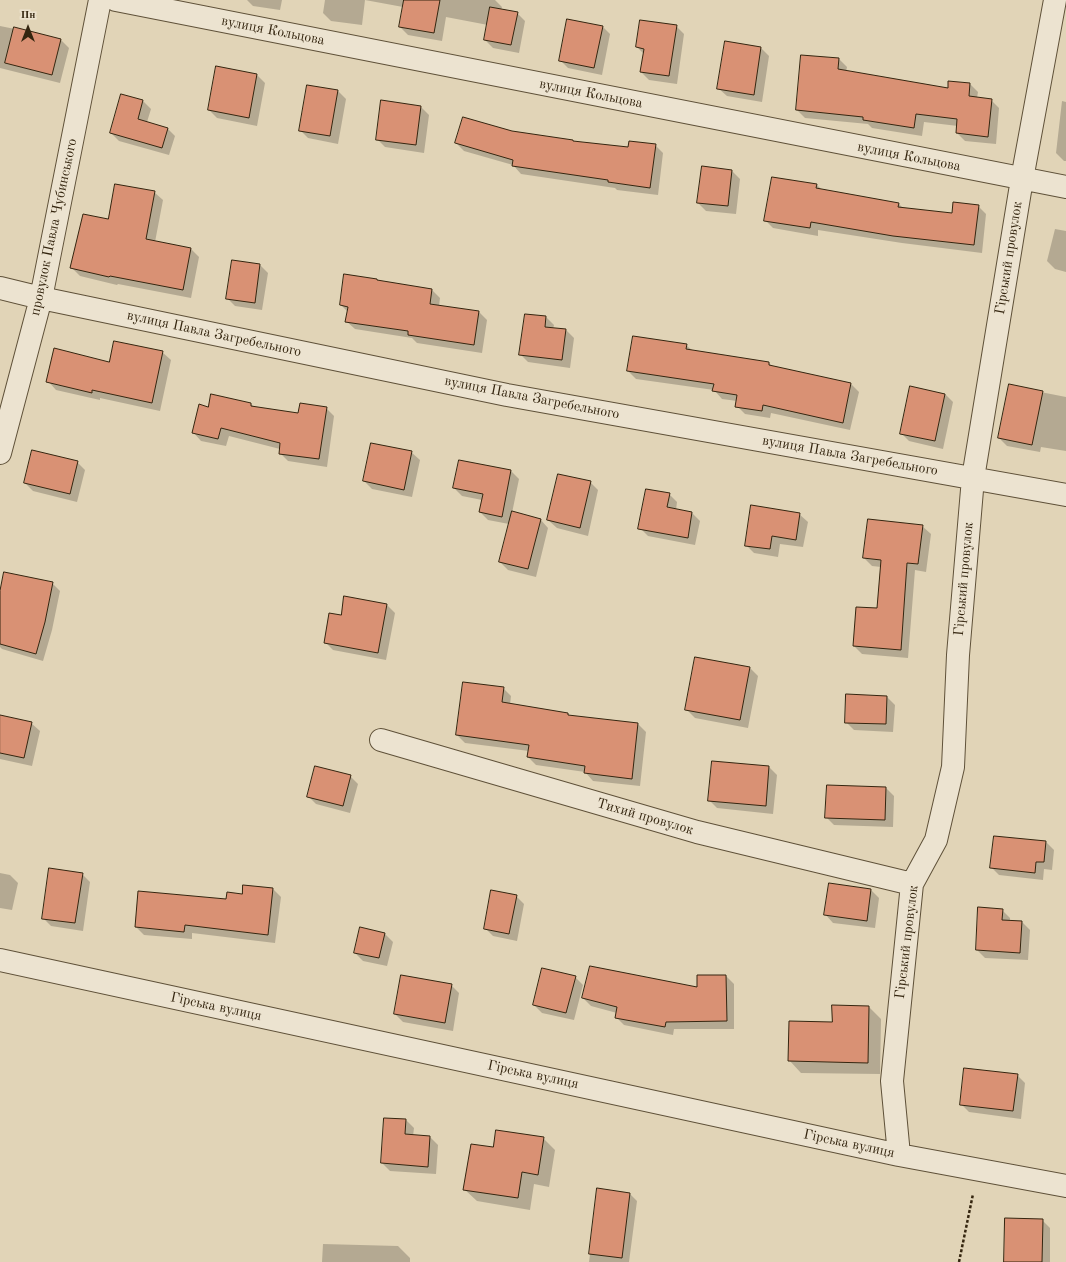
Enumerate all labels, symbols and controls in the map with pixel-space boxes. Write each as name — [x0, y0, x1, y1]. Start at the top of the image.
north arrow — [8, 8, 48, 48]
text: Пн — [20, 10, 36, 21]
street label: вулиця Кольцова — [220, 13, 326, 49]
street label: вулиця Кольцова — [538, 76, 644, 112]
street label: провулок Павла Чубинського — [27, 137, 81, 317]
street label: вулиця Кольцова — [856, 139, 962, 175]
street label: Гірський провулок — [992, 200, 1026, 316]
street label: вулиця Павла Загребельного — [125, 307, 303, 361]
street label: вулиця Павла Загребельного — [443, 373, 621, 423]
street label: вулиця Павла Загребельного — [761, 432, 939, 480]
street label: Гірський провулок — [951, 521, 977, 637]
street label: Тихий провулок — [595, 795, 695, 839]
street label: Гірський провулок — [892, 884, 922, 1000]
street label: Гірська вулиця — [169, 989, 263, 1025]
street label: Гірська вулиця — [486, 1057, 580, 1093]
street label: Гірська вулиця — [802, 1126, 896, 1162]

